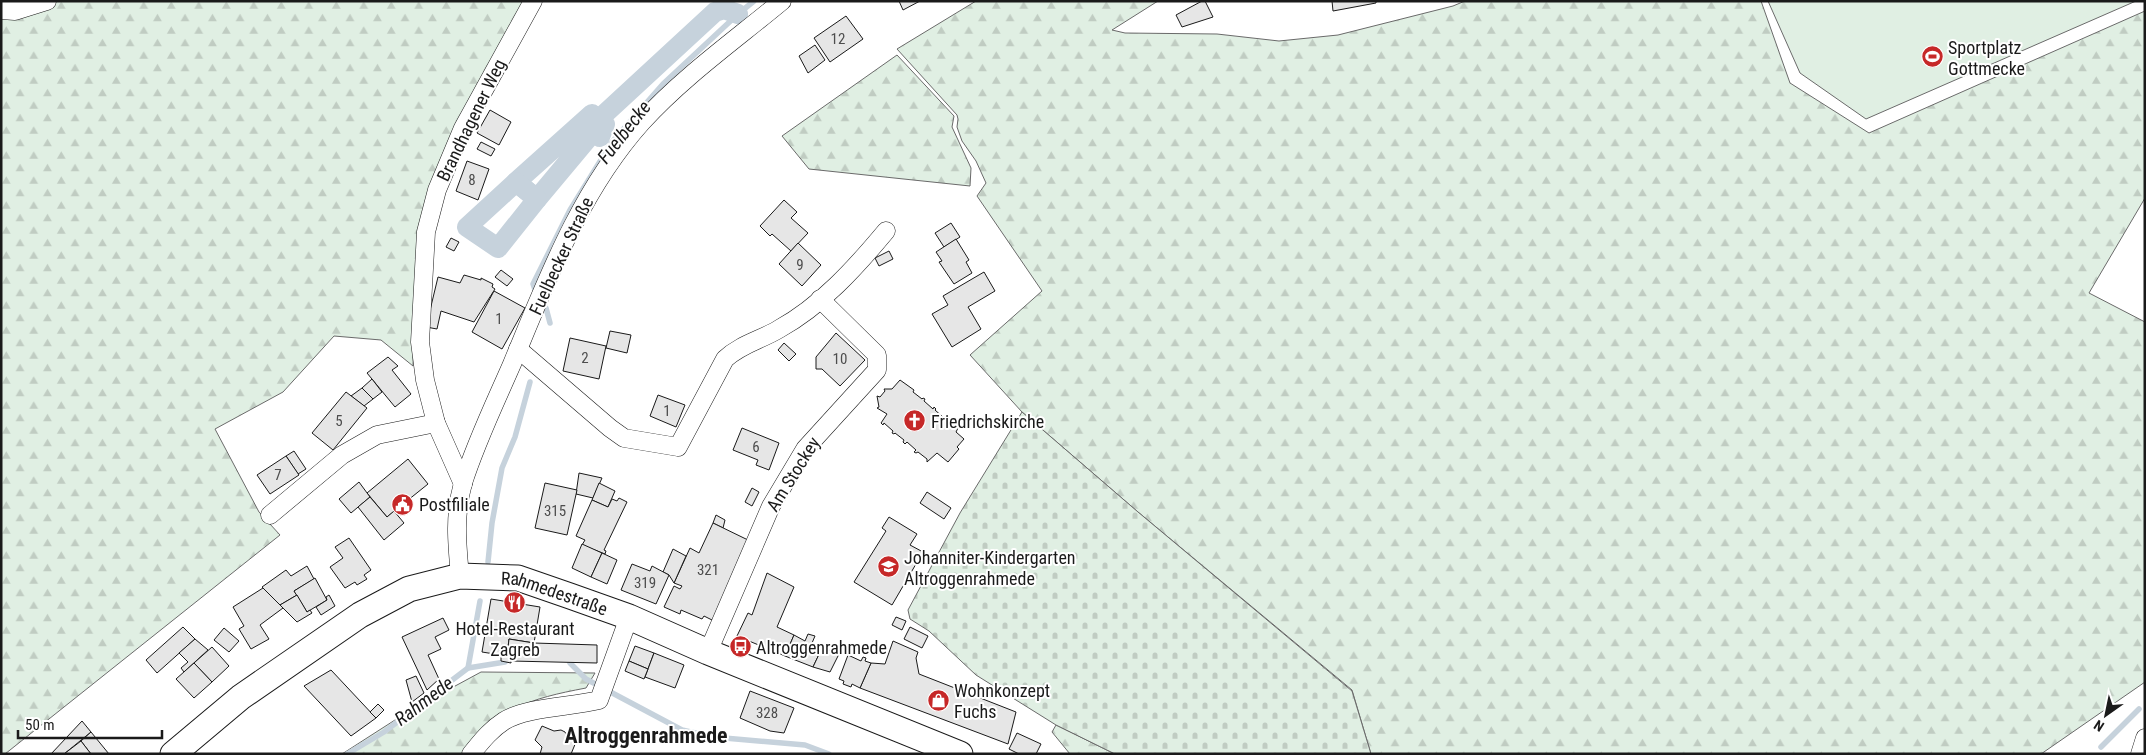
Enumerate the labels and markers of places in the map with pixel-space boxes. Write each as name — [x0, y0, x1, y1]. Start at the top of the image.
place label: Sportplatz Gottmecke — [1948, 37, 2025, 79]
sports icon: Sportplatz Gottmecke — [1920, 45, 1944, 69]
church icon: Friedrichskirche — [903, 409, 927, 433]
place label: Friedrichskirche — [931, 411, 1044, 432]
public building icon: Postfiliale — [391, 492, 415, 516]
place label: Postfiliale — [419, 494, 490, 515]
place label: Johanniter-Kindergarten Altroggenrahmede — [904, 547, 1076, 589]
school or university icon: Johanniter-Kindergarten Altroggenrahmede — [876, 555, 900, 579]
restaurant icon: Hotel-Restaurant Zagreb — [503, 591, 527, 615]
place label: Hotel-Restaurant Zagreb — [455, 618, 575, 660]
bus stop icon: Altroggenrahmede — [728, 635, 752, 659]
place label: Altroggenrahmede — [756, 637, 887, 658]
place label: Wohnkonzept Fuchs — [954, 680, 1050, 722]
shop icon: Wohnkonzept Fuchs — [926, 688, 950, 712]

